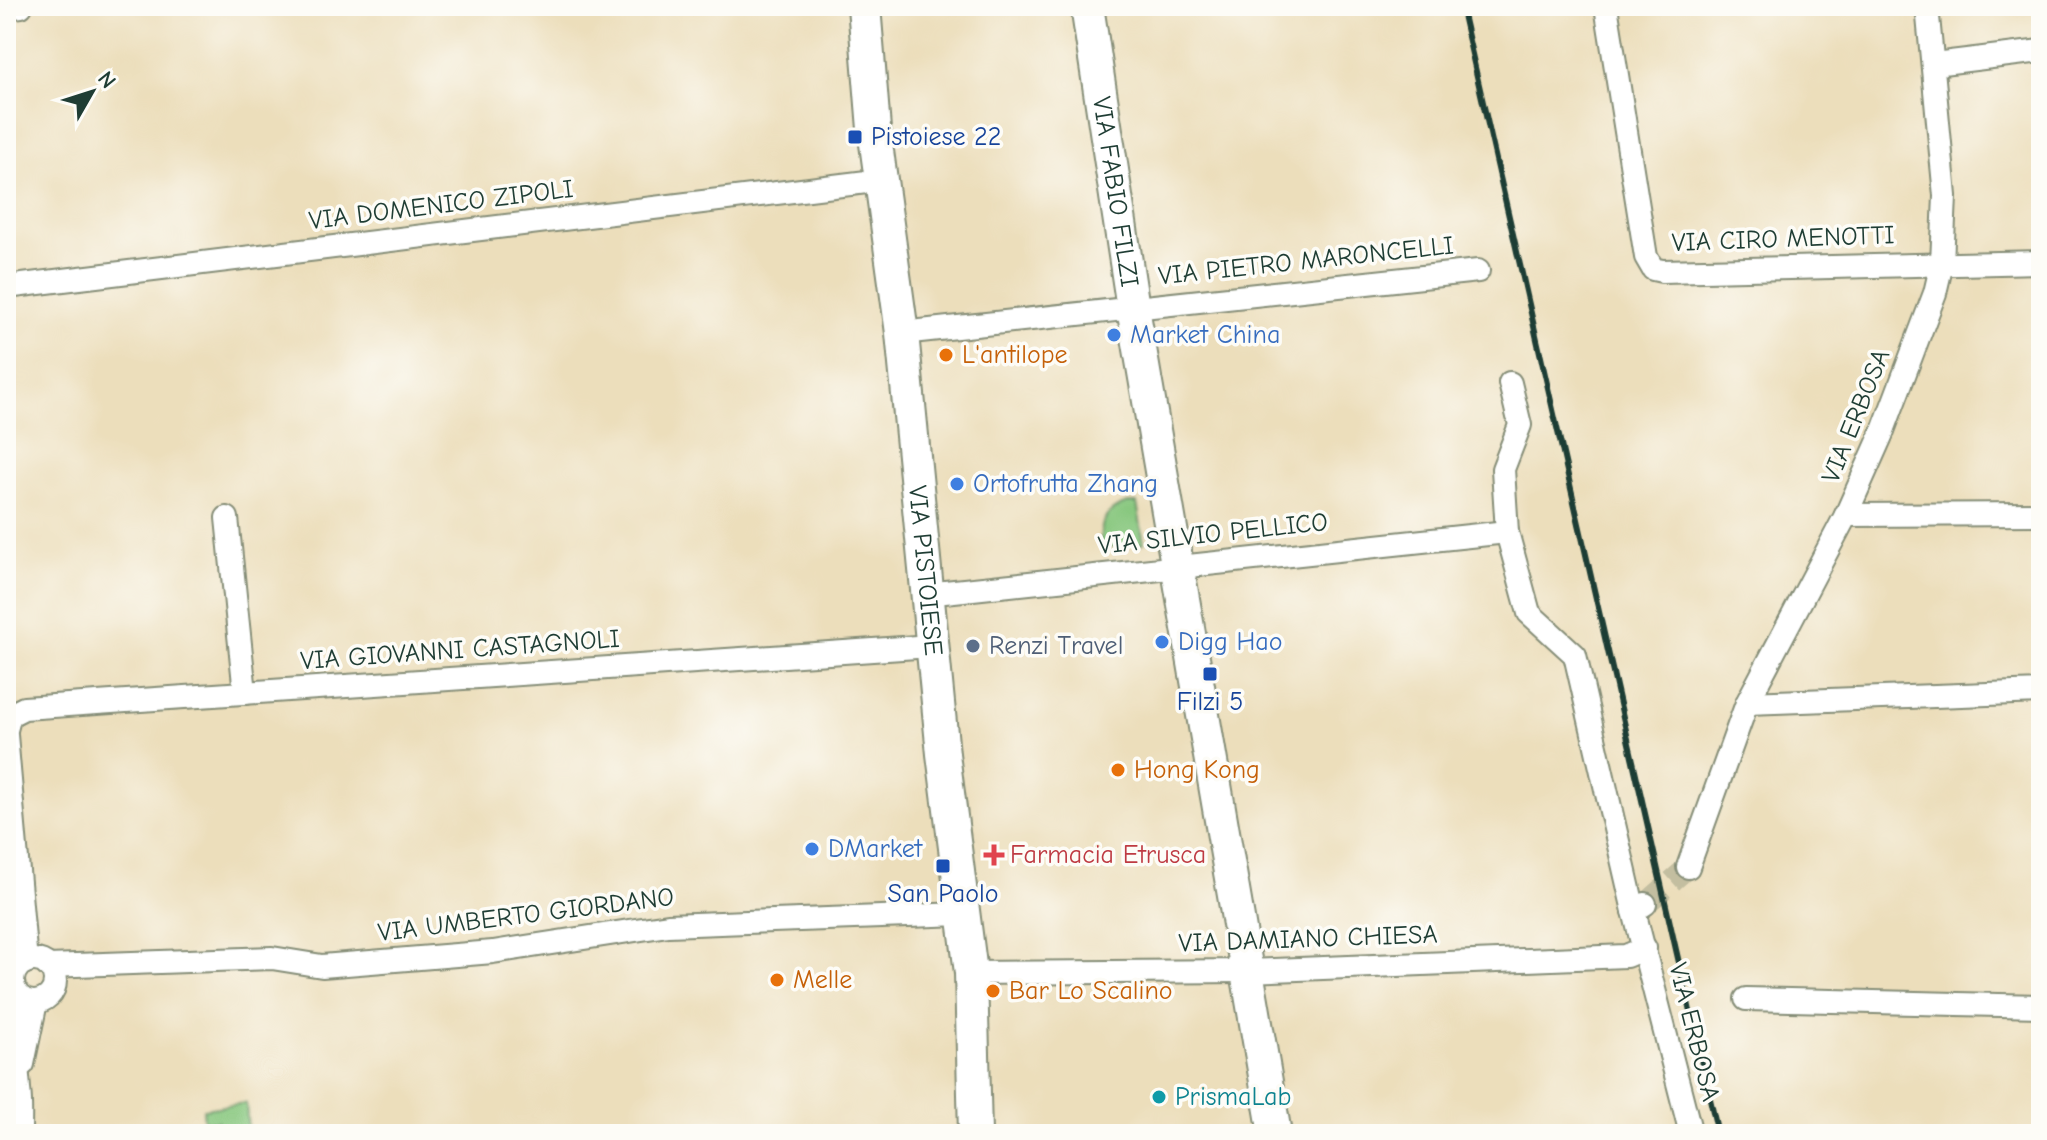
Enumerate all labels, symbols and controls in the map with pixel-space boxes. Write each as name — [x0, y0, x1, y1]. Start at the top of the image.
north arrow — [52, 52, 132, 132]
text: N — [92, 66, 121, 94]
street label: VIA FABIO FILZI — [1086, 95, 1145, 289]
place label: Pistoiese 22 — [871, 122, 1001, 152]
marker: Pistoiese 22 — [846, 128, 864, 146]
street label: VIA DOMENICO ZIPOLI — [307, 174, 575, 236]
street label: VIA CIRO MENOTTI — [1671, 220, 1895, 258]
street label: VIA PIETRO MARONCELLI — [1157, 231, 1455, 291]
place label: Market China — [1130, 320, 1280, 350]
marker: Market China — [1105, 326, 1123, 344]
place label: L'antilope — [962, 340, 1068, 370]
street label: VIA ERBOSA — [1816, 345, 1896, 487]
marker: L'antilope — [937, 346, 955, 364]
place label: Ortofrutta Zhang — [973, 469, 1158, 499]
marker: Ortofrutta Zhang — [948, 475, 966, 493]
street label: VIA PISTOIESE — [902, 484, 948, 657]
street label: VIA SILVIO PELLICO — [1097, 507, 1329, 561]
street label: VIA GIOVANNI CASTAGNOLI — [299, 624, 621, 676]
place label: Digg Hao — [1178, 627, 1282, 657]
place label: Renzi Travel — [989, 631, 1123, 661]
marker: Digg Hao — [1153, 633, 1171, 651]
marker: Renzi Travel — [964, 637, 982, 655]
marker: Filzi 5 — [1201, 665, 1219, 683]
place label: Filzi 5 — [1177, 687, 1243, 717]
place label: Hong Kong — [1134, 755, 1260, 785]
marker: Hong Kong — [1109, 761, 1127, 779]
place label: DMarket — [828, 834, 924, 864]
marker: DMarket — [803, 840, 821, 858]
place label: Farmacia Etrusca — [1010, 840, 1206, 870]
marker: Farmacia Etrusca — [985, 846, 1003, 864]
marker: San Paolo — [934, 857, 952, 875]
place label: San Paolo — [888, 879, 998, 909]
street label: VIA UMBERTO GIORDANO — [376, 882, 676, 948]
street label: VIA DAMIANO CHIESA — [1178, 919, 1438, 959]
street label: VIA ERBOSA — [1662, 960, 1726, 1104]
place label: Melle — [793, 965, 852, 995]
marker: Melle — [768, 971, 786, 989]
place label: Bar Lo Scalino — [1009, 976, 1173, 1006]
marker: Bar Lo Scalino — [984, 982, 1002, 1000]
place label: PrismaLab — [1175, 1082, 1291, 1112]
marker: PrismaLab — [1150, 1088, 1168, 1106]

